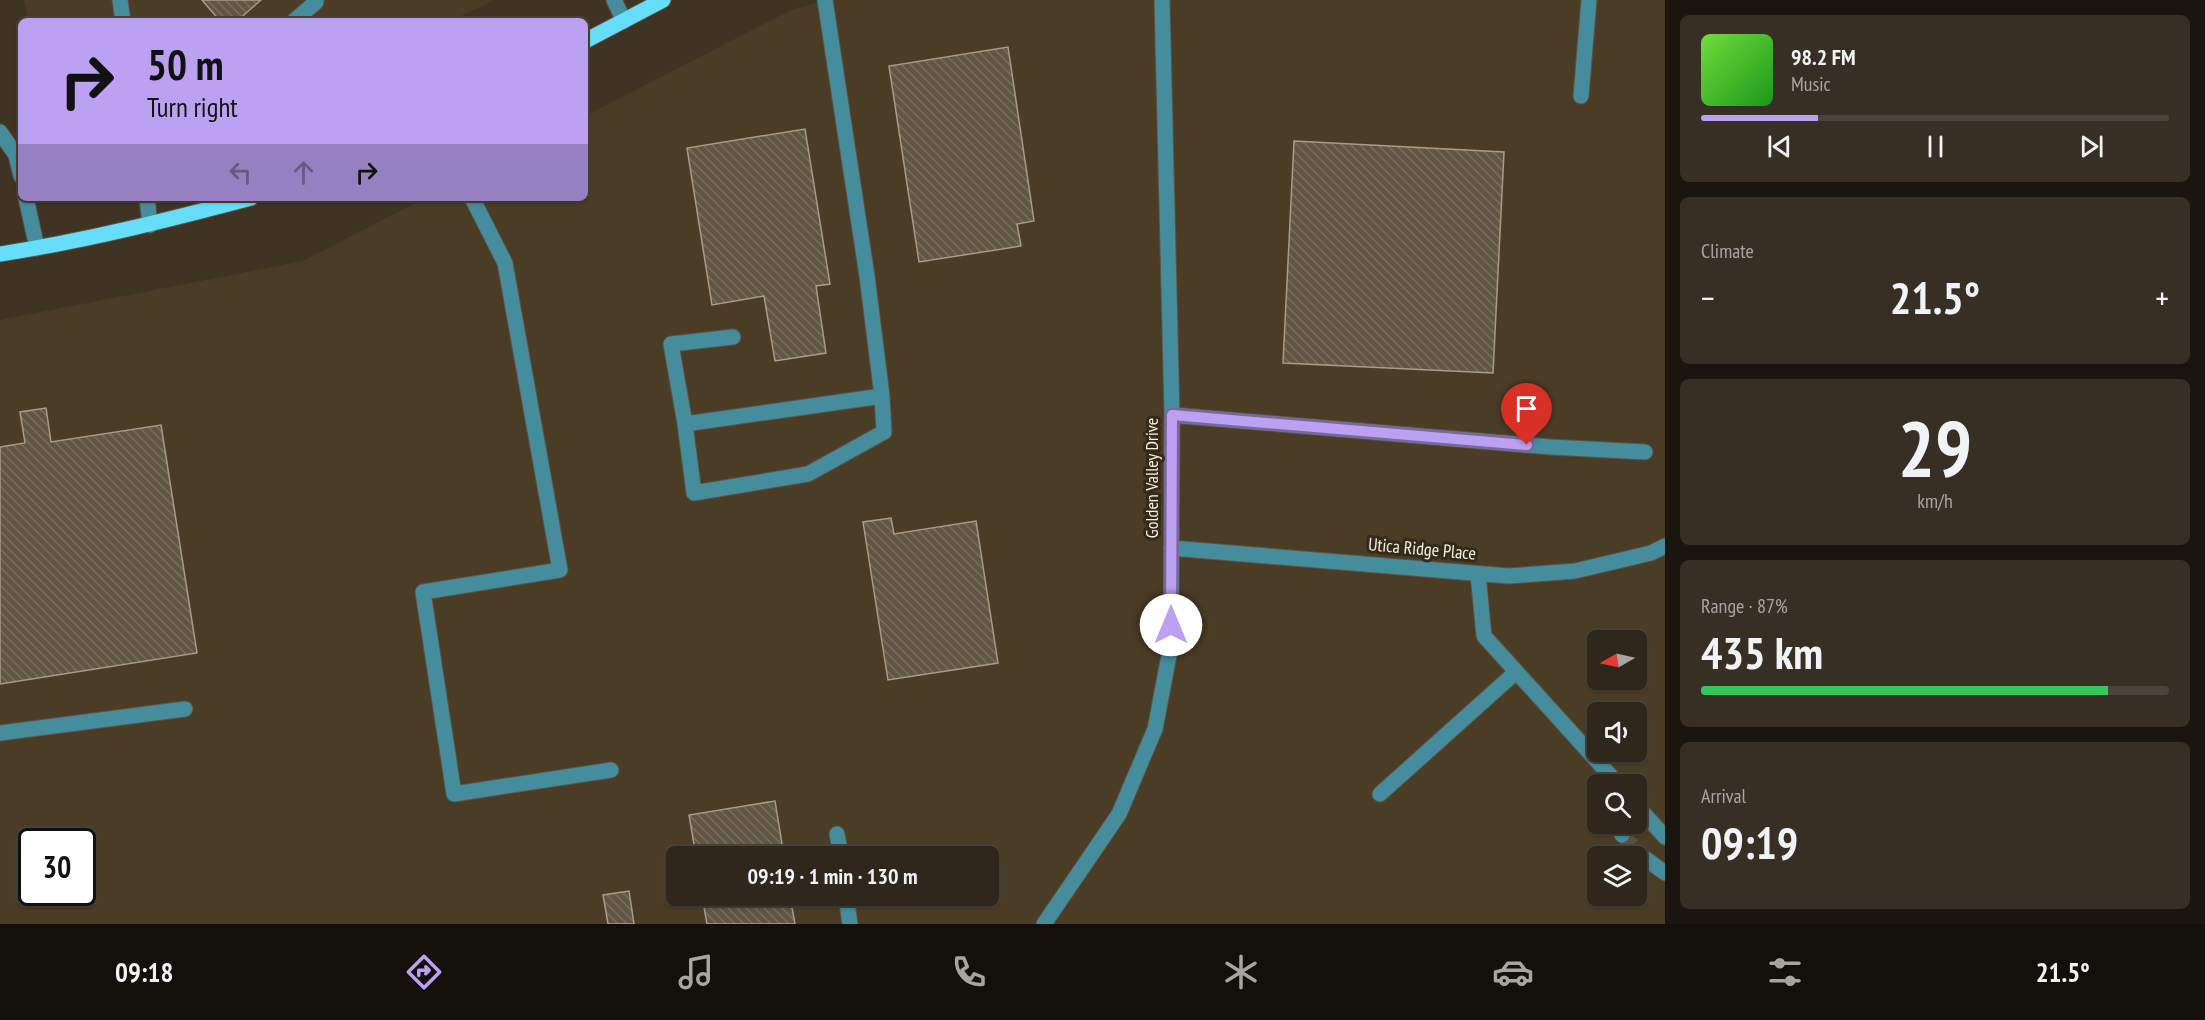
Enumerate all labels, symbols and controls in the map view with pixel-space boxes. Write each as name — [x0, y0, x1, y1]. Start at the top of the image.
text: 50 m — [147, 37, 224, 92]
icon: right — [48, 42, 126, 120]
text: 98.2 FM — [1791, 43, 1856, 71]
text: Music — [1791, 71, 1831, 97]
text: Turn right — [147, 90, 238, 124]
icon: previous — [1763, 130, 1796, 163]
icon: pause — [1919, 130, 1952, 163]
icon: next — [2075, 130, 2108, 163]
icon: left — [224, 156, 257, 189]
icon: ahead — [287, 156, 320, 189]
icon: right — [350, 156, 383, 189]
text: Climate — [1701, 238, 1754, 264]
text: 21.5° — [1890, 268, 1980, 326]
text: − — [1701, 276, 1715, 319]
text: + — [2155, 276, 2169, 319]
pin — [1501, 383, 1552, 445]
icon: arrive — [1510, 392, 1543, 425]
text: 29 — [1898, 398, 1972, 499]
street label: Golden Valley Drive — [1140, 418, 1163, 538]
text: km/h — [1917, 488, 1953, 514]
street label: Utica Ridge Place — [1367, 532, 1477, 565]
position arrow — [1139, 593, 1203, 657]
text: Range · 87% — [1701, 593, 1788, 619]
text: 435 km — [1701, 623, 1823, 681]
north arrow — [1587, 630, 1647, 690]
map controls — [1587, 630, 1647, 906]
button: sound — [1587, 702, 1647, 762]
button: search — [1587, 774, 1647, 834]
text: Arrival — [1701, 783, 1746, 809]
text: 09:19 — [1701, 813, 1798, 871]
speed limit sign: 30 — [18, 828, 96, 906]
button: layers — [1587, 846, 1647, 906]
text: 09:19 · 1 min · 130 m — [747, 862, 918, 890]
icon: directions — [403, 951, 445, 993]
icon: music — [675, 951, 717, 993]
icon: phone — [948, 951, 990, 993]
icon: climate — [1220, 951, 1262, 993]
icon: car — [1492, 951, 1534, 993]
icon: filters — [1764, 951, 1806, 993]
text: 09:18 — [115, 955, 173, 989]
text: 21.5° — [2036, 955, 2090, 989]

